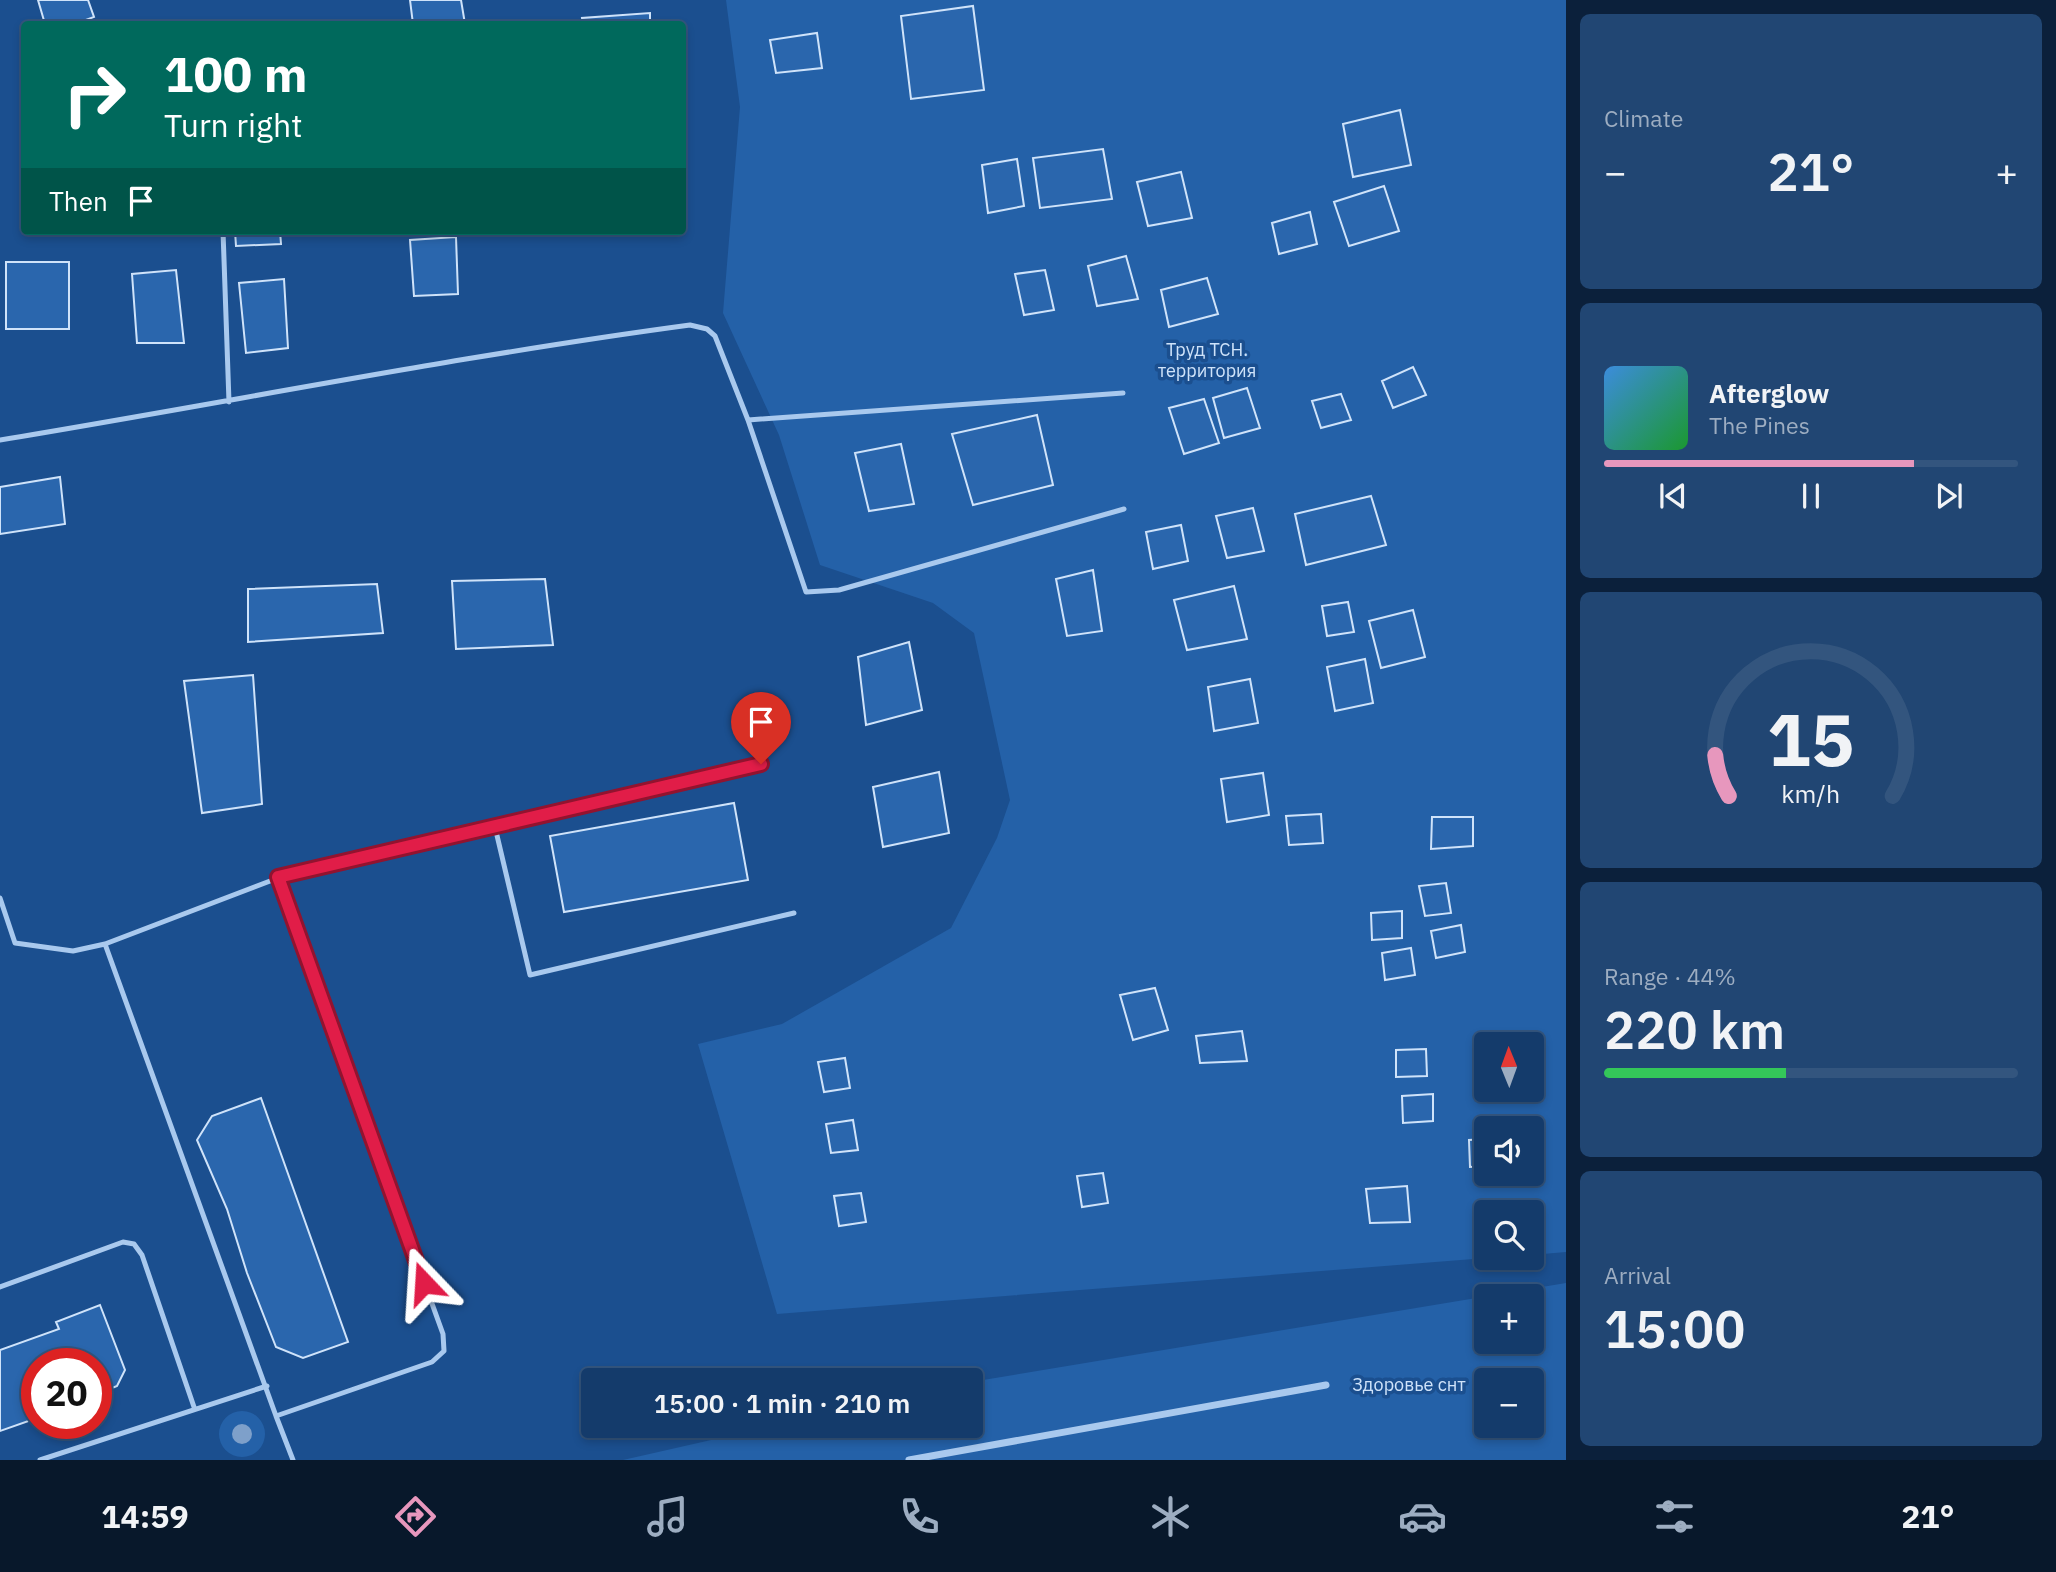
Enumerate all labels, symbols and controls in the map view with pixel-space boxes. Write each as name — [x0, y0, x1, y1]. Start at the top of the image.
text: 100 m — [164, 42, 308, 105]
icon: right — [49, 49, 140, 140]
text: Climate — [1604, 103, 1683, 133]
text: Turn right — [164, 104, 302, 146]
text: 21° — [1768, 138, 1854, 205]
text: − — [1604, 147, 1627, 196]
text: + — [1995, 147, 2018, 196]
icon: arrive — [122, 182, 160, 220]
text: Then — [49, 184, 108, 218]
park label: Труд ТСН. территория — [1158, 338, 1256, 382]
text: Afterglow — [1709, 376, 1829, 410]
text: The Pines — [1709, 410, 1810, 440]
icon: previous — [1654, 477, 1692, 515]
icon: pause — [1792, 477, 1830, 515]
icon: next — [1930, 477, 1968, 515]
text: 15 — [1767, 691, 1855, 786]
pin — [731, 692, 791, 764]
icon: arrive — [742, 703, 780, 741]
text: km/h — [1782, 777, 1840, 810]
text: Range · 44% — [1604, 961, 1736, 991]
text: 220 km — [1604, 996, 1785, 1063]
north arrow — [1474, 1032, 1544, 1102]
map controls — [1474, 1032, 1544, 1438]
button: sound — [1474, 1116, 1544, 1186]
button: search — [1474, 1200, 1544, 1270]
position arrow — [387, 1246, 461, 1320]
text: Arrival — [1604, 1260, 1671, 1290]
button: + — [1474, 1284, 1544, 1354]
text: 15:00 — [1604, 1295, 1745, 1362]
speed limit sign: 20 — [21, 1348, 112, 1439]
button: − — [1474, 1368, 1544, 1438]
park label: Здоровье снт — [1352, 1373, 1466, 1396]
text: 15:00 · 1 min · 210 m — [654, 1386, 910, 1420]
icon: directions — [391, 1492, 440, 1541]
icon: music — [643, 1492, 692, 1541]
icon: phone — [895, 1492, 944, 1541]
icon: climate — [1146, 1492, 1195, 1541]
icon: car — [1398, 1492, 1447, 1541]
icon: filters — [1650, 1492, 1699, 1541]
text: 14:59 — [101, 1495, 189, 1537]
text: 21° — [1901, 1495, 1955, 1537]

